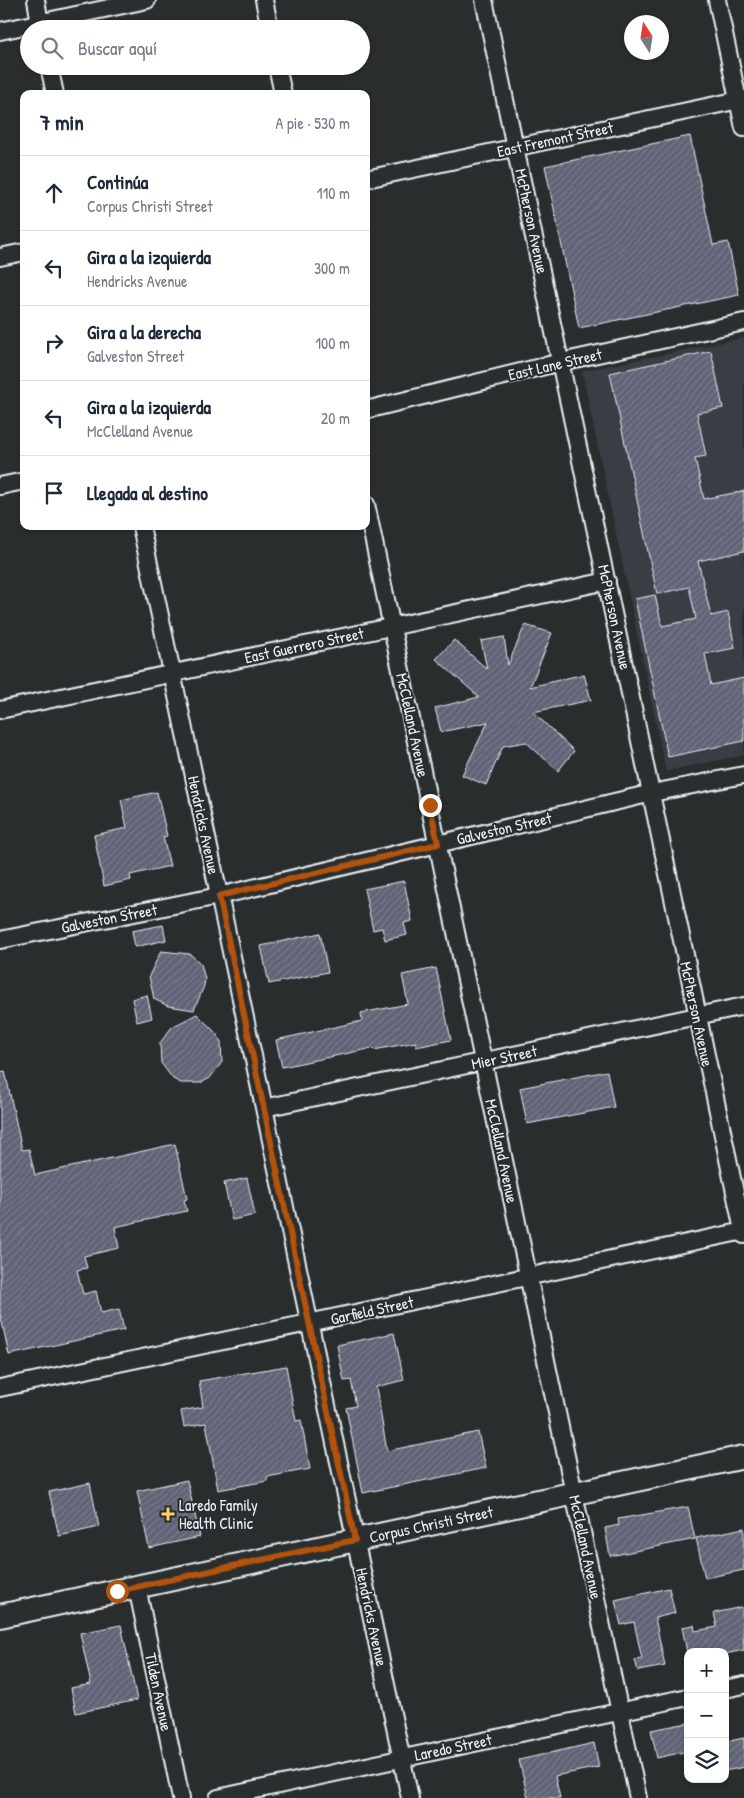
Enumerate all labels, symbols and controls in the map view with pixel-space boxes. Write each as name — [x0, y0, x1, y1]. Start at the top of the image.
north arrow — [624, 15, 669, 60]
search box — [20, 20, 370, 75]
icon: search — [38, 34, 66, 62]
text: Buscar aquí — [78, 35, 157, 61]
text: 7 min — [40, 108, 84, 137]
text: A pie · 530 m — [275, 112, 350, 134]
street label: East Fremont Street — [495, 116, 616, 162]
street label: McPherson Avenue — [510, 166, 554, 276]
text: Continúa — [87, 169, 148, 195]
icon: ahead — [40, 179, 68, 207]
text: 110 m — [317, 182, 350, 204]
text: Corpus Christi Street — [87, 195, 213, 217]
text: Gira a la izquierda — [87, 244, 211, 270]
icon: left — [40, 254, 68, 282]
text: 300 m — [314, 257, 350, 279]
text: Hendricks Avenue — [87, 270, 187, 292]
text: Gira a la derecha — [87, 319, 201, 345]
icon: right — [40, 329, 68, 357]
text: 100 m — [315, 332, 350, 354]
street label: East Lane Street — [506, 342, 604, 385]
text: Galveston Street — [87, 345, 184, 367]
text: Gira a la izquierda — [87, 394, 211, 420]
icon: left — [40, 404, 68, 432]
text: 20 m — [321, 407, 350, 429]
text: McClelland Avenue — [87, 420, 193, 442]
icon: arrive — [40, 479, 68, 507]
text: Llegada al destino — [87, 480, 208, 506]
street label: McPherson Avenue — [593, 562, 637, 672]
street label: East Guerrero Street — [242, 622, 366, 668]
street label: McClelland Avenue — [391, 671, 435, 780]
street label: Hendricks Avenue — [183, 774, 225, 877]
route end — [419, 794, 442, 817]
street label: Galveston Street — [454, 806, 554, 850]
street label: Galveston Street — [59, 898, 159, 938]
street label: McPherson Avenue — [675, 959, 719, 1069]
street label: Mier Street — [469, 1039, 539, 1075]
street label: McClelland Avenue — [480, 1097, 524, 1206]
street label: Garfield Street — [328, 1290, 416, 1330]
street label: McClelland Avenue — [564, 1493, 608, 1602]
place label: Laredo Family Health Clinic — [179, 1494, 258, 1534]
street label: Corpus Christi Street — [367, 1500, 495, 1548]
marker: Laredo Family Health Clinic — [161, 1507, 175, 1521]
street label: Hendricks Avenue — [351, 1566, 393, 1669]
route start — [106, 1580, 129, 1603]
map controls — [684, 1648, 729, 1783]
button: + — [684, 1648, 729, 1693]
street label: Tilden Avenue — [140, 1651, 178, 1734]
button: − — [684, 1693, 729, 1738]
street label: Laredo Street — [412, 1728, 494, 1766]
button: layers — [684, 1738, 729, 1783]

